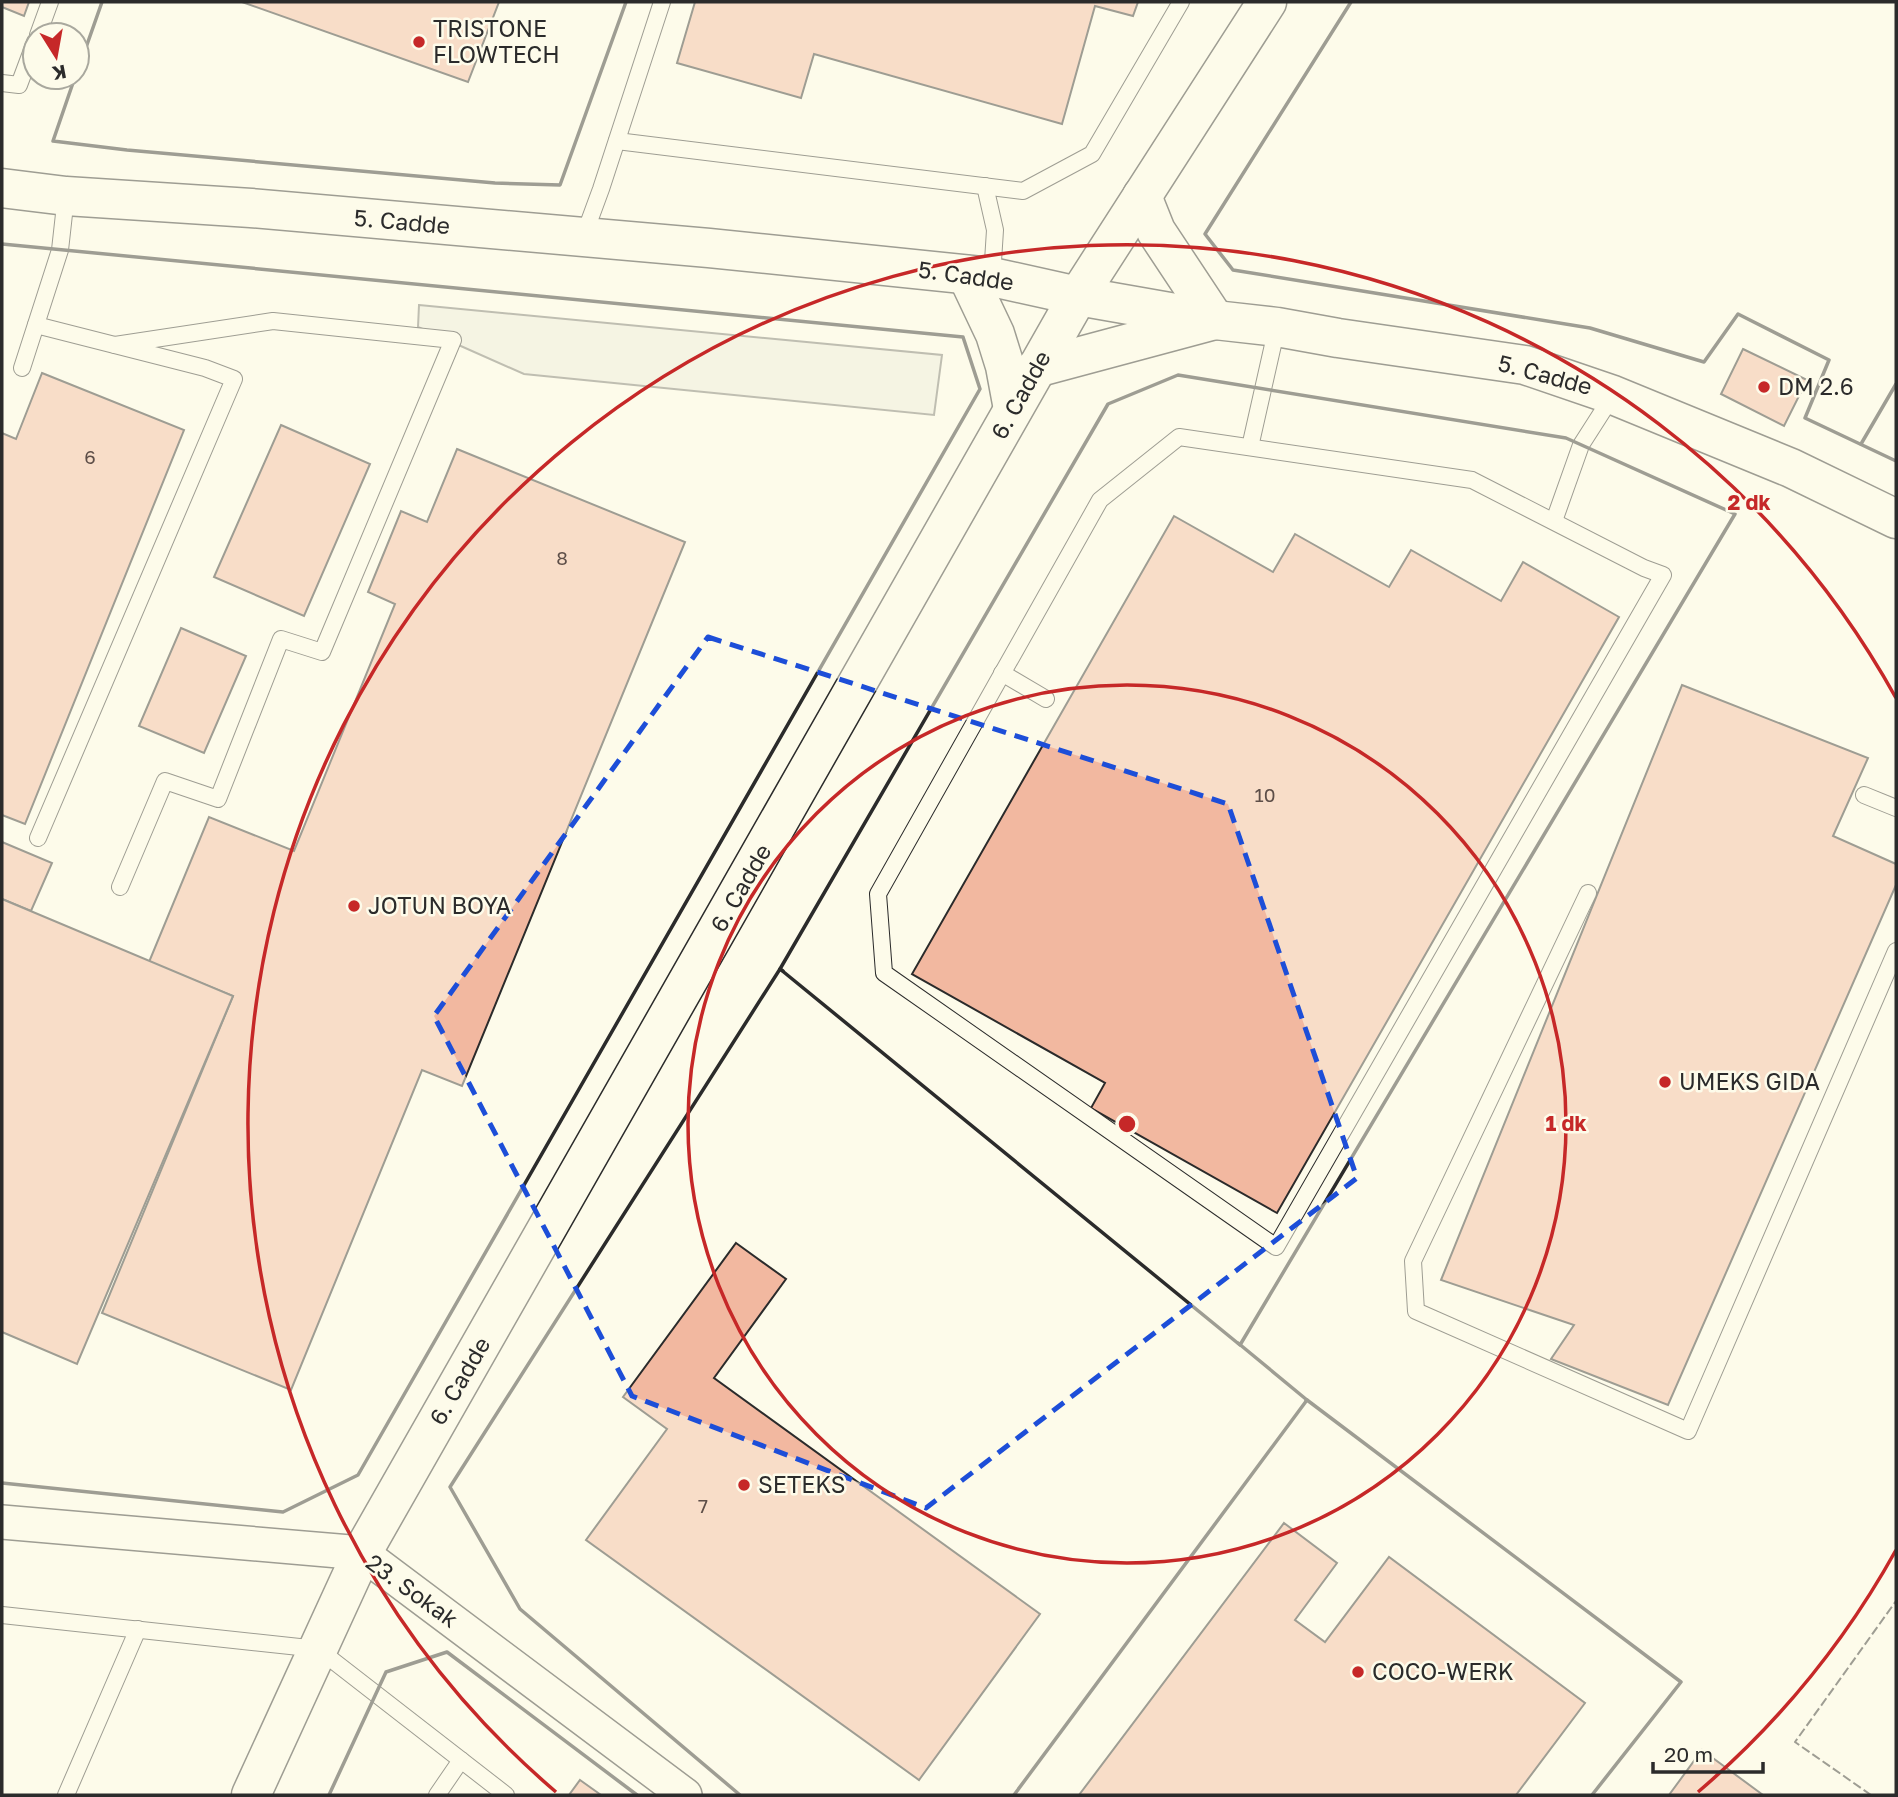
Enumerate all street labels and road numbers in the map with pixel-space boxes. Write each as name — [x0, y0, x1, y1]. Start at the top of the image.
street label: 5. Cadde — [353, 203, 451, 239]
street label: 5. Cadde — [917, 254, 1016, 296]
street label: 6. Cadde — [984, 345, 1056, 444]
street label: 5. Cadde — [1495, 348, 1595, 400]
street label: 6. Cadde — [704, 839, 776, 936]
street label: 6. Cadde — [423, 1332, 495, 1429]
street label: 23. Sokak — [361, 1547, 464, 1633]

